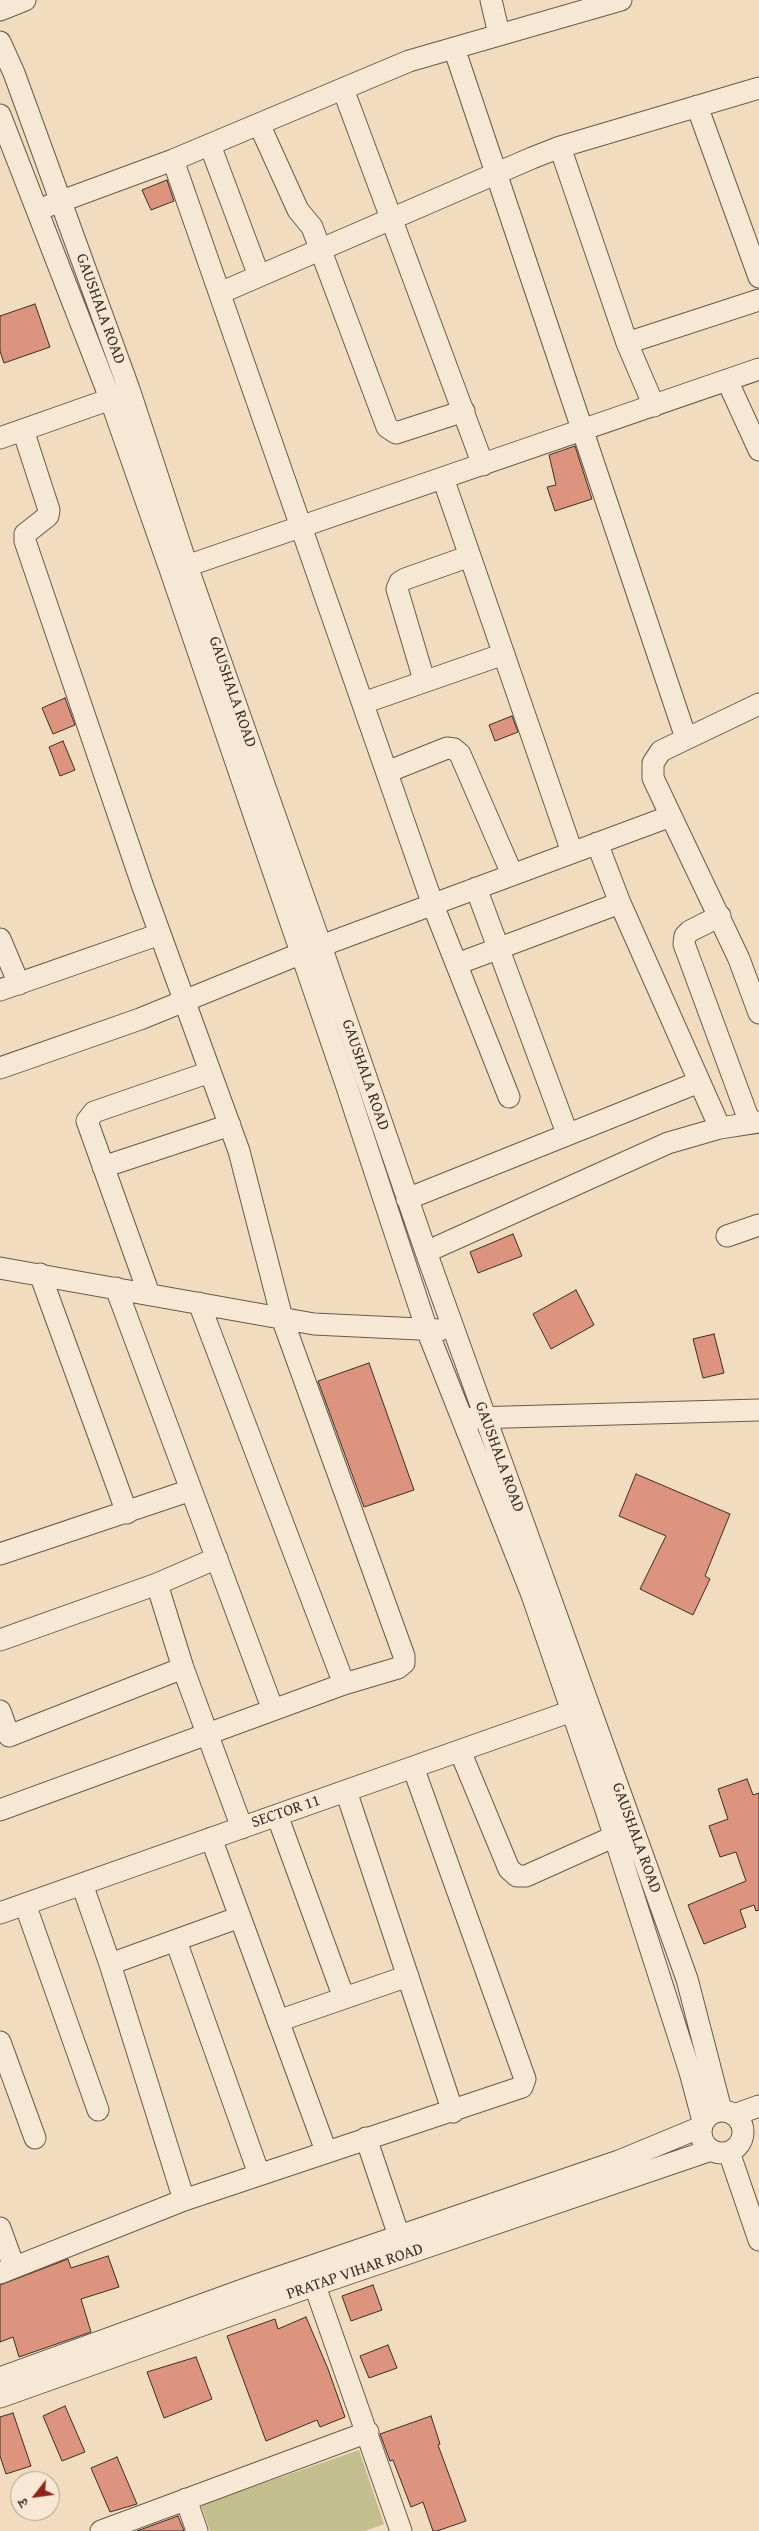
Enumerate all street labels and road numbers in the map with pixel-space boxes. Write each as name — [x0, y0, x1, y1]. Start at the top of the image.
street label: GAUSHALA ROAD — [71, 251, 129, 367]
street label: GAUSHALA ROAD — [204, 634, 260, 750]
street label: GAUSHALA ROAD — [337, 1017, 393, 1133]
street label: GAUSHALA ROAD — [470, 1399, 528, 1515]
street label: GAUSHALA ROAD — [607, 1780, 665, 1896]
street label: SECTOR 11 — [249, 1791, 323, 1833]
street label: PRATAP VIHAR ROAD — [284, 2240, 426, 2304]

